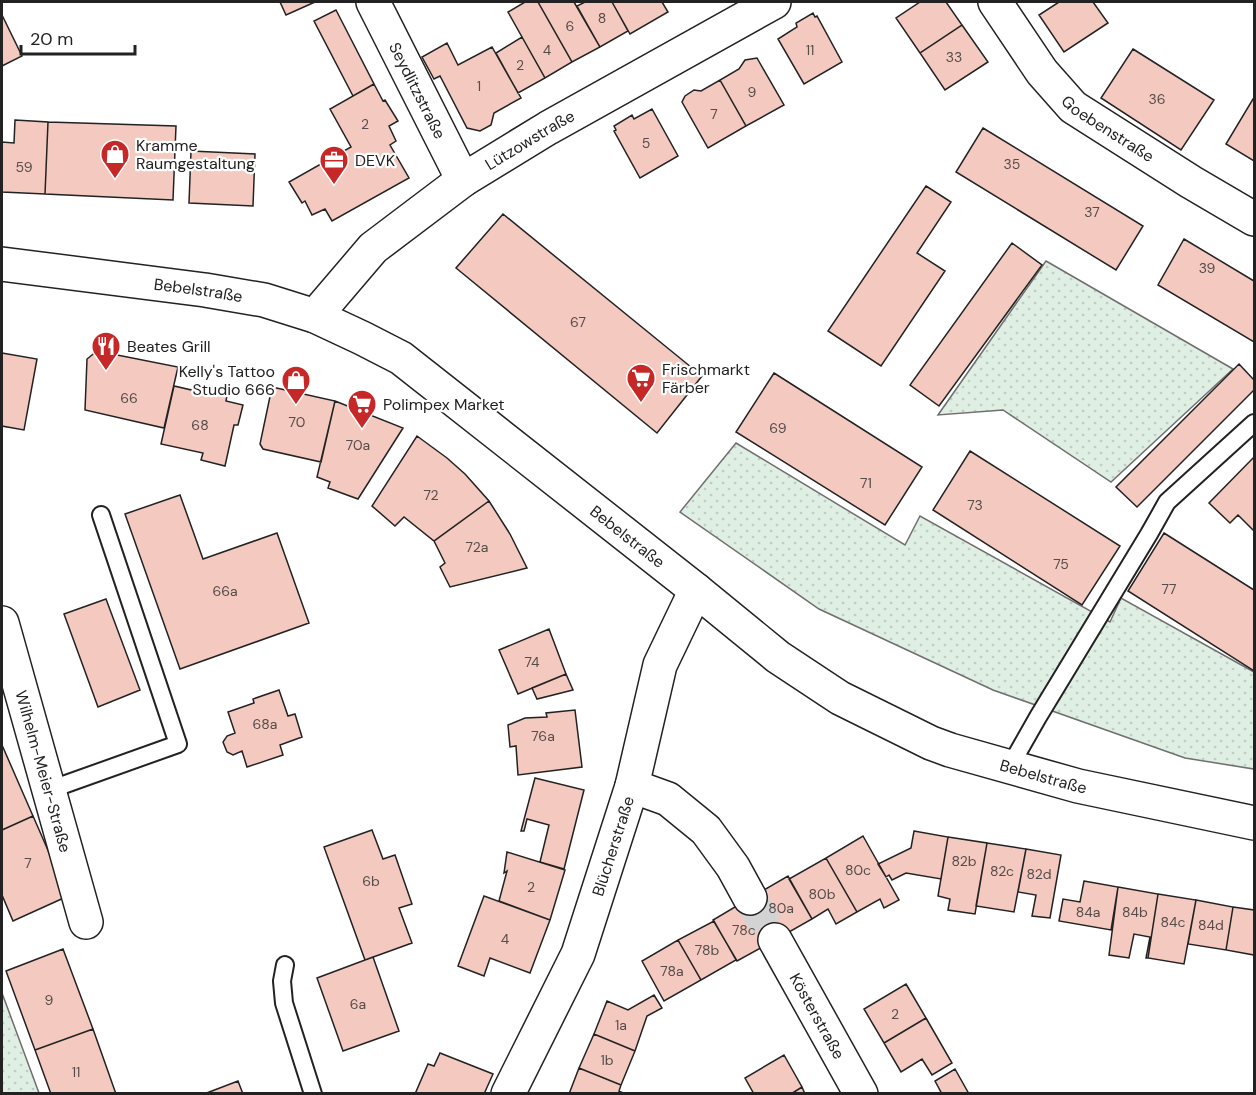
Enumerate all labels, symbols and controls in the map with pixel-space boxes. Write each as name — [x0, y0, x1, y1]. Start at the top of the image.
house number: 8 — [598, 9, 606, 27]
house number: 6 — [566, 17, 574, 35]
scale bar — [21, 18, 135, 56]
text: 20 m — [30, 27, 73, 51]
street label: Seydlitzstraße — [384, 39, 450, 142]
house number: 4 — [543, 41, 552, 59]
house number: 11 — [806, 41, 814, 59]
house number: 33 — [946, 48, 962, 66]
house number: 2 — [516, 56, 524, 74]
house number: 1 — [477, 77, 481, 95]
house number: 9 — [748, 83, 757, 101]
house number: 36 — [1148, 90, 1166, 108]
street label: Goebenstraße — [1056, 91, 1158, 167]
street label: Lützowstraße — [481, 105, 578, 175]
house number: 7 — [710, 105, 718, 123]
house number: 2 — [361, 115, 369, 133]
house number: 5 — [642, 134, 650, 152]
place label: Kramme Raumgestaltung — [136, 135, 255, 174]
shop icon: Kramme Raumgestaltung — [99, 138, 131, 180]
office icon: DEVK — [318, 144, 350, 186]
place label: DEVK — [355, 150, 395, 171]
house number: 35 — [1004, 155, 1020, 173]
house number: 59 — [16, 158, 33, 176]
house number: 37 — [1084, 203, 1100, 221]
house number: 39 — [1199, 259, 1216, 277]
street label: Bebelstraße — [153, 274, 244, 307]
house number: 67 — [570, 313, 586, 331]
restaurant icon: Beates Grill — [90, 330, 122, 372]
place label: Beates Grill — [127, 336, 211, 357]
place label: Frischmarkt Färber — [662, 359, 750, 398]
place label: Kelly's Tattoo Studio 666 — [179, 361, 275, 400]
supermarket icon: Frischmarkt Färber — [625, 362, 657, 404]
shop icon: Kelly's Tattoo Studio 666 — [280, 364, 312, 406]
supermarket icon: Polimpex Market — [346, 388, 378, 430]
house number: 66 — [120, 389, 138, 407]
place label: Polimpex Market — [383, 394, 505, 415]
house number: 70 — [289, 413, 305, 431]
house number: 68 — [191, 416, 209, 434]
house number: 69 — [769, 419, 787, 437]
house number: 70a — [346, 436, 370, 454]
house number: 71 — [860, 474, 872, 492]
house number: 72 — [423, 486, 439, 504]
house number: 73 — [967, 496, 983, 514]
street label: Bebelstraße — [586, 501, 669, 573]
house number: 72a — [466, 538, 488, 556]
house number: 75 — [1053, 555, 1069, 573]
house number: 77 — [1162, 580, 1176, 598]
house number: 66a — [212, 582, 238, 600]
house number: 74 — [524, 653, 540, 671]
street label: Wilhelm-Meier-Straße — [10, 688, 76, 855]
house number: 68a — [253, 715, 277, 733]
house number: 76a — [531, 727, 555, 745]
street label: Bebelstraße — [997, 755, 1089, 799]
street label: Blücherstraße — [587, 793, 639, 899]
house number: 82b — [951, 852, 977, 870]
house number: 7 — [24, 854, 32, 872]
house number: 80c — [845, 861, 871, 879]
house number: 82c — [990, 862, 1014, 880]
house number: 82d — [1027, 865, 1051, 883]
house number: 6b — [362, 872, 380, 890]
house number: 2 — [527, 878, 535, 896]
house number: 80b — [809, 885, 836, 903]
house number: 80a — [768, 899, 794, 917]
house number: 84a — [1076, 903, 1100, 921]
house number: 84b — [1122, 903, 1148, 921]
house number: 84c — [1160, 913, 1186, 931]
house number: 84d — [1198, 916, 1224, 934]
house number: 78c — [732, 921, 756, 939]
house number: 4 — [501, 930, 510, 948]
house number: 78b — [695, 941, 719, 959]
house number: 78a — [660, 962, 684, 980]
street label: Kösterstraße — [785, 970, 849, 1063]
house number: 9 — [45, 991, 54, 1009]
house number: 6a — [350, 995, 366, 1013]
house number: 2 — [891, 1005, 899, 1023]
house number: 1a — [615, 1016, 627, 1034]
house number: 1b — [600, 1051, 614, 1069]
house number: 11 — [72, 1063, 80, 1081]

